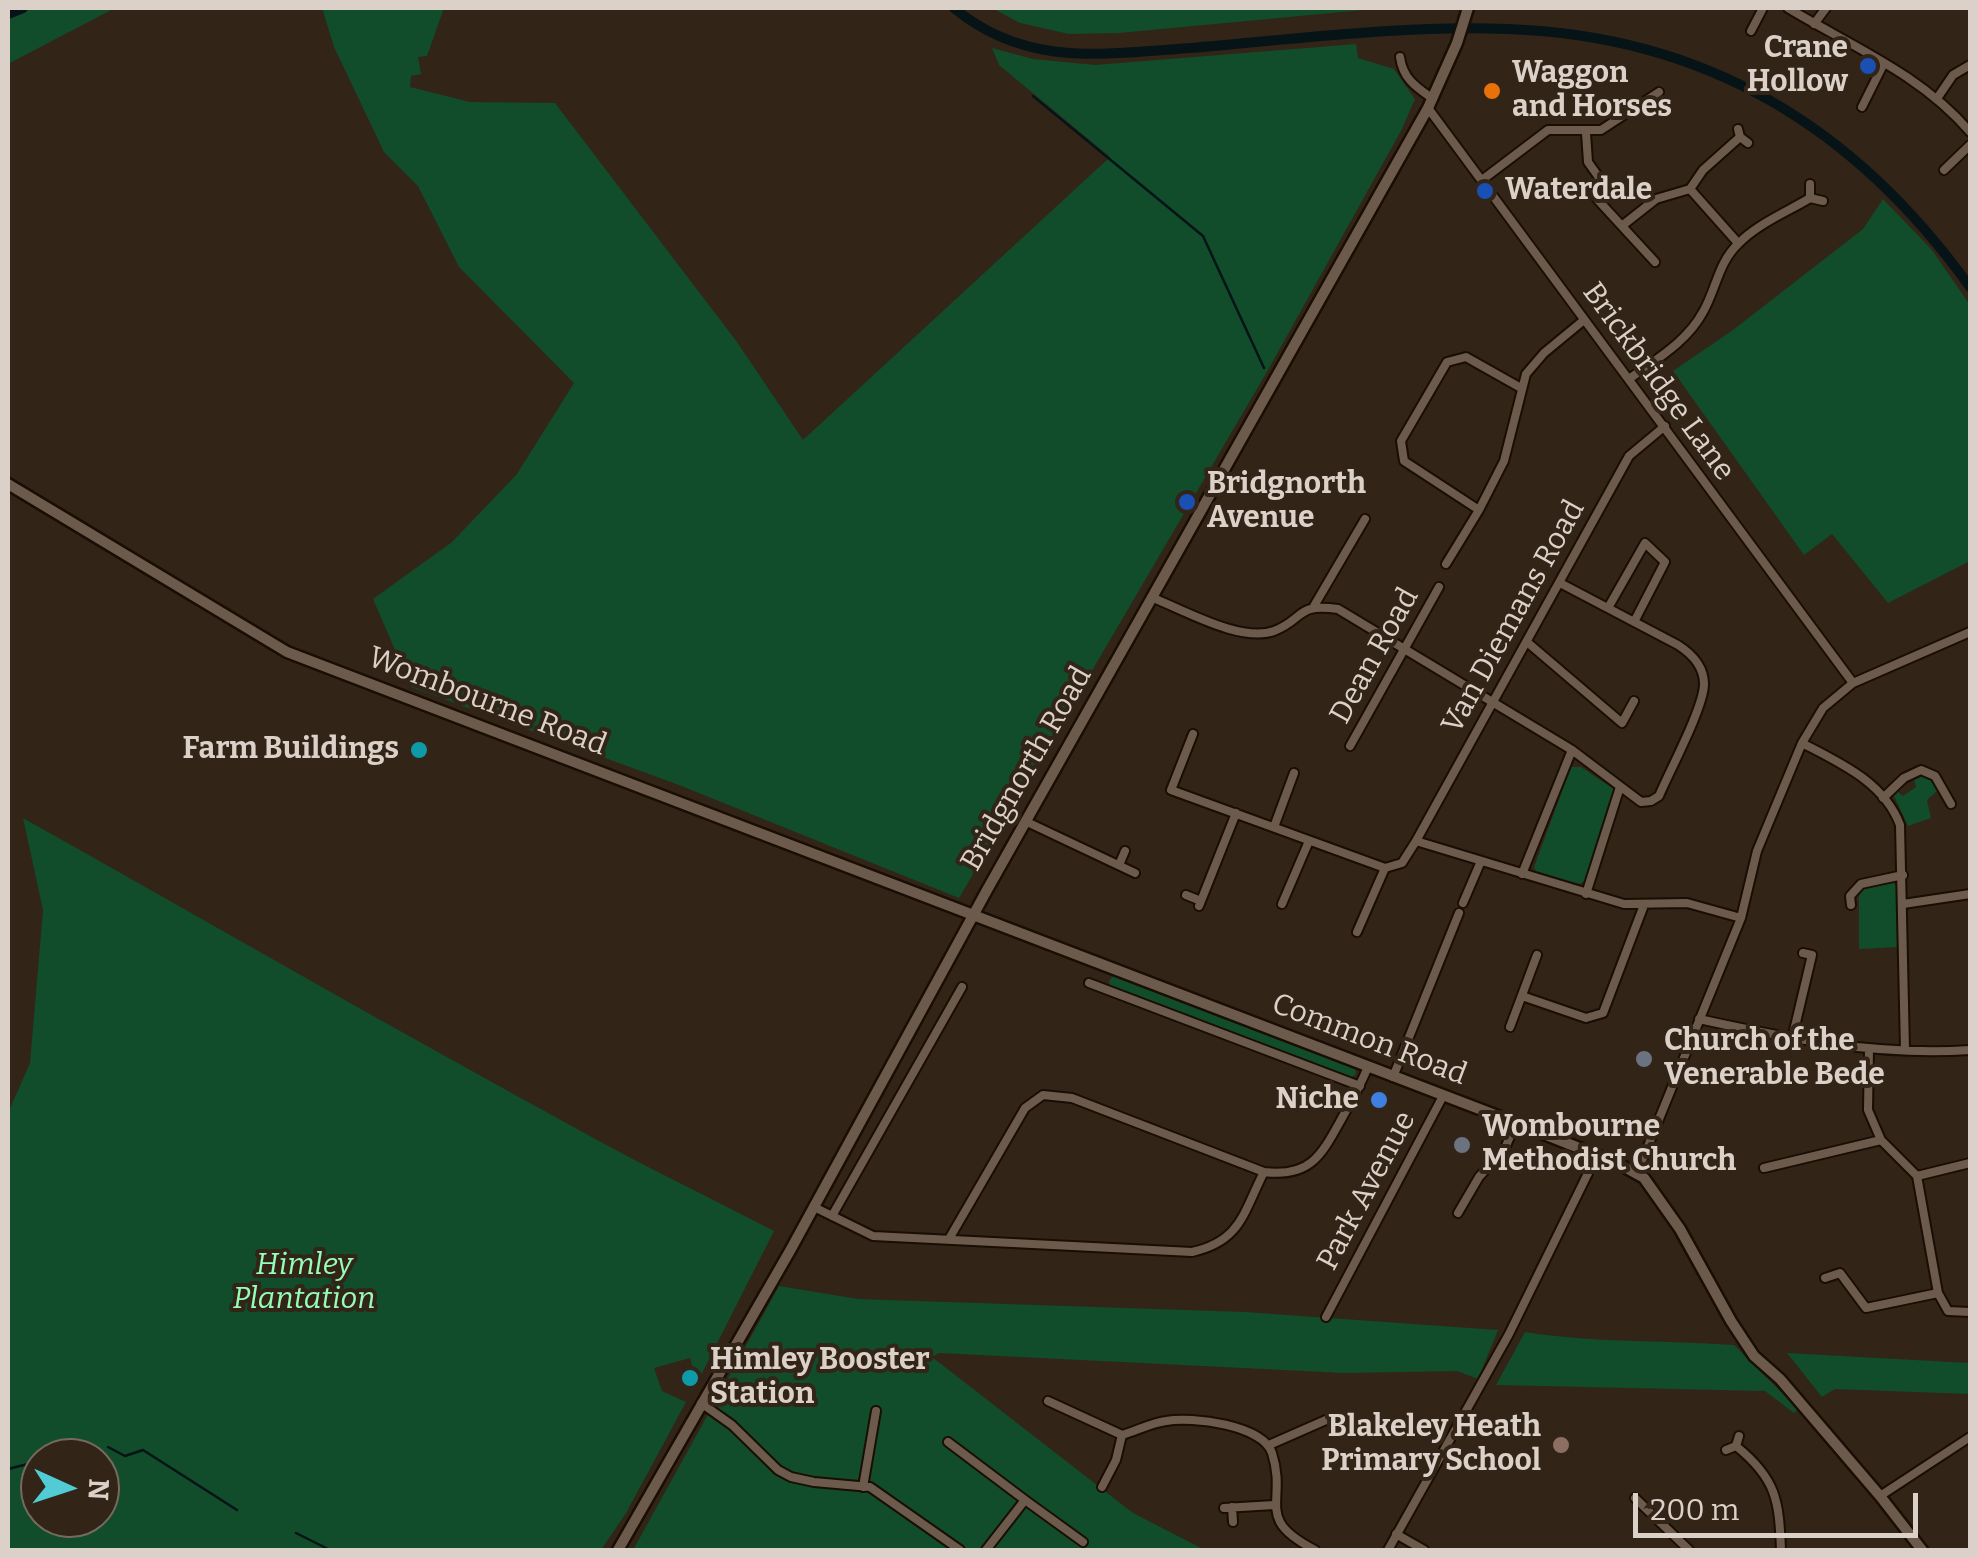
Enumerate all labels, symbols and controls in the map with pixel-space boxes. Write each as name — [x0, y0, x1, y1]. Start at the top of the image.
place label: Crane Hollow — [1747, 31, 1848, 102]
marker: Crane Hollow — [1857, 55, 1879, 77]
place label: Waggon and Horses — [1512, 56, 1672, 126]
marker: Waggon and Horses — [1481, 80, 1503, 102]
place label: Waterdale — [1505, 173, 1652, 209]
marker: Waterdale — [1474, 180, 1496, 202]
street label: Brickbridge Lane — [1574, 276, 1742, 488]
place label: Bridgnorth Avenue — [1207, 467, 1366, 538]
marker: Bridgnorth Avenue — [1176, 491, 1198, 513]
street label: Van Diemans Road — [1435, 494, 1593, 740]
street label: Dean Road — [1323, 582, 1427, 730]
street label: Wombourne Road — [363, 640, 611, 764]
street label: Bridgnorth Road — [954, 660, 1100, 878]
place label: Farm Buildings — [183, 732, 399, 768]
marker: Farm Buildings — [408, 739, 430, 761]
street label: Common Road — [1266, 986, 1472, 1094]
place label: Church of the Venerable Bede — [1664, 1024, 1885, 1094]
marker: Church of the Venerable Bede — [1633, 1048, 1655, 1070]
place label: Niche — [1276, 1082, 1359, 1118]
marker: Niche — [1368, 1089, 1390, 1111]
street label: Park Avenue — [1310, 1105, 1424, 1277]
place label: Wombourne Methodist Church — [1482, 1110, 1736, 1180]
marker: Wombourne Methodist Church — [1451, 1134, 1473, 1156]
park label: Himley Plantation — [233, 1248, 375, 1318]
place label: Himley Booster Station — [710, 1343, 930, 1414]
marker: Himley Booster Station — [679, 1367, 701, 1389]
place label: Blakeley Heath Primary School — [1321, 1410, 1541, 1480]
marker: Blakeley Heath Primary School — [1550, 1434, 1572, 1456]
north arrow — [20, 1438, 120, 1538]
scale bar — [1638, 1473, 1923, 1535]
text: N — [81, 1478, 116, 1501]
text: 200 m — [1650, 1492, 1739, 1528]

